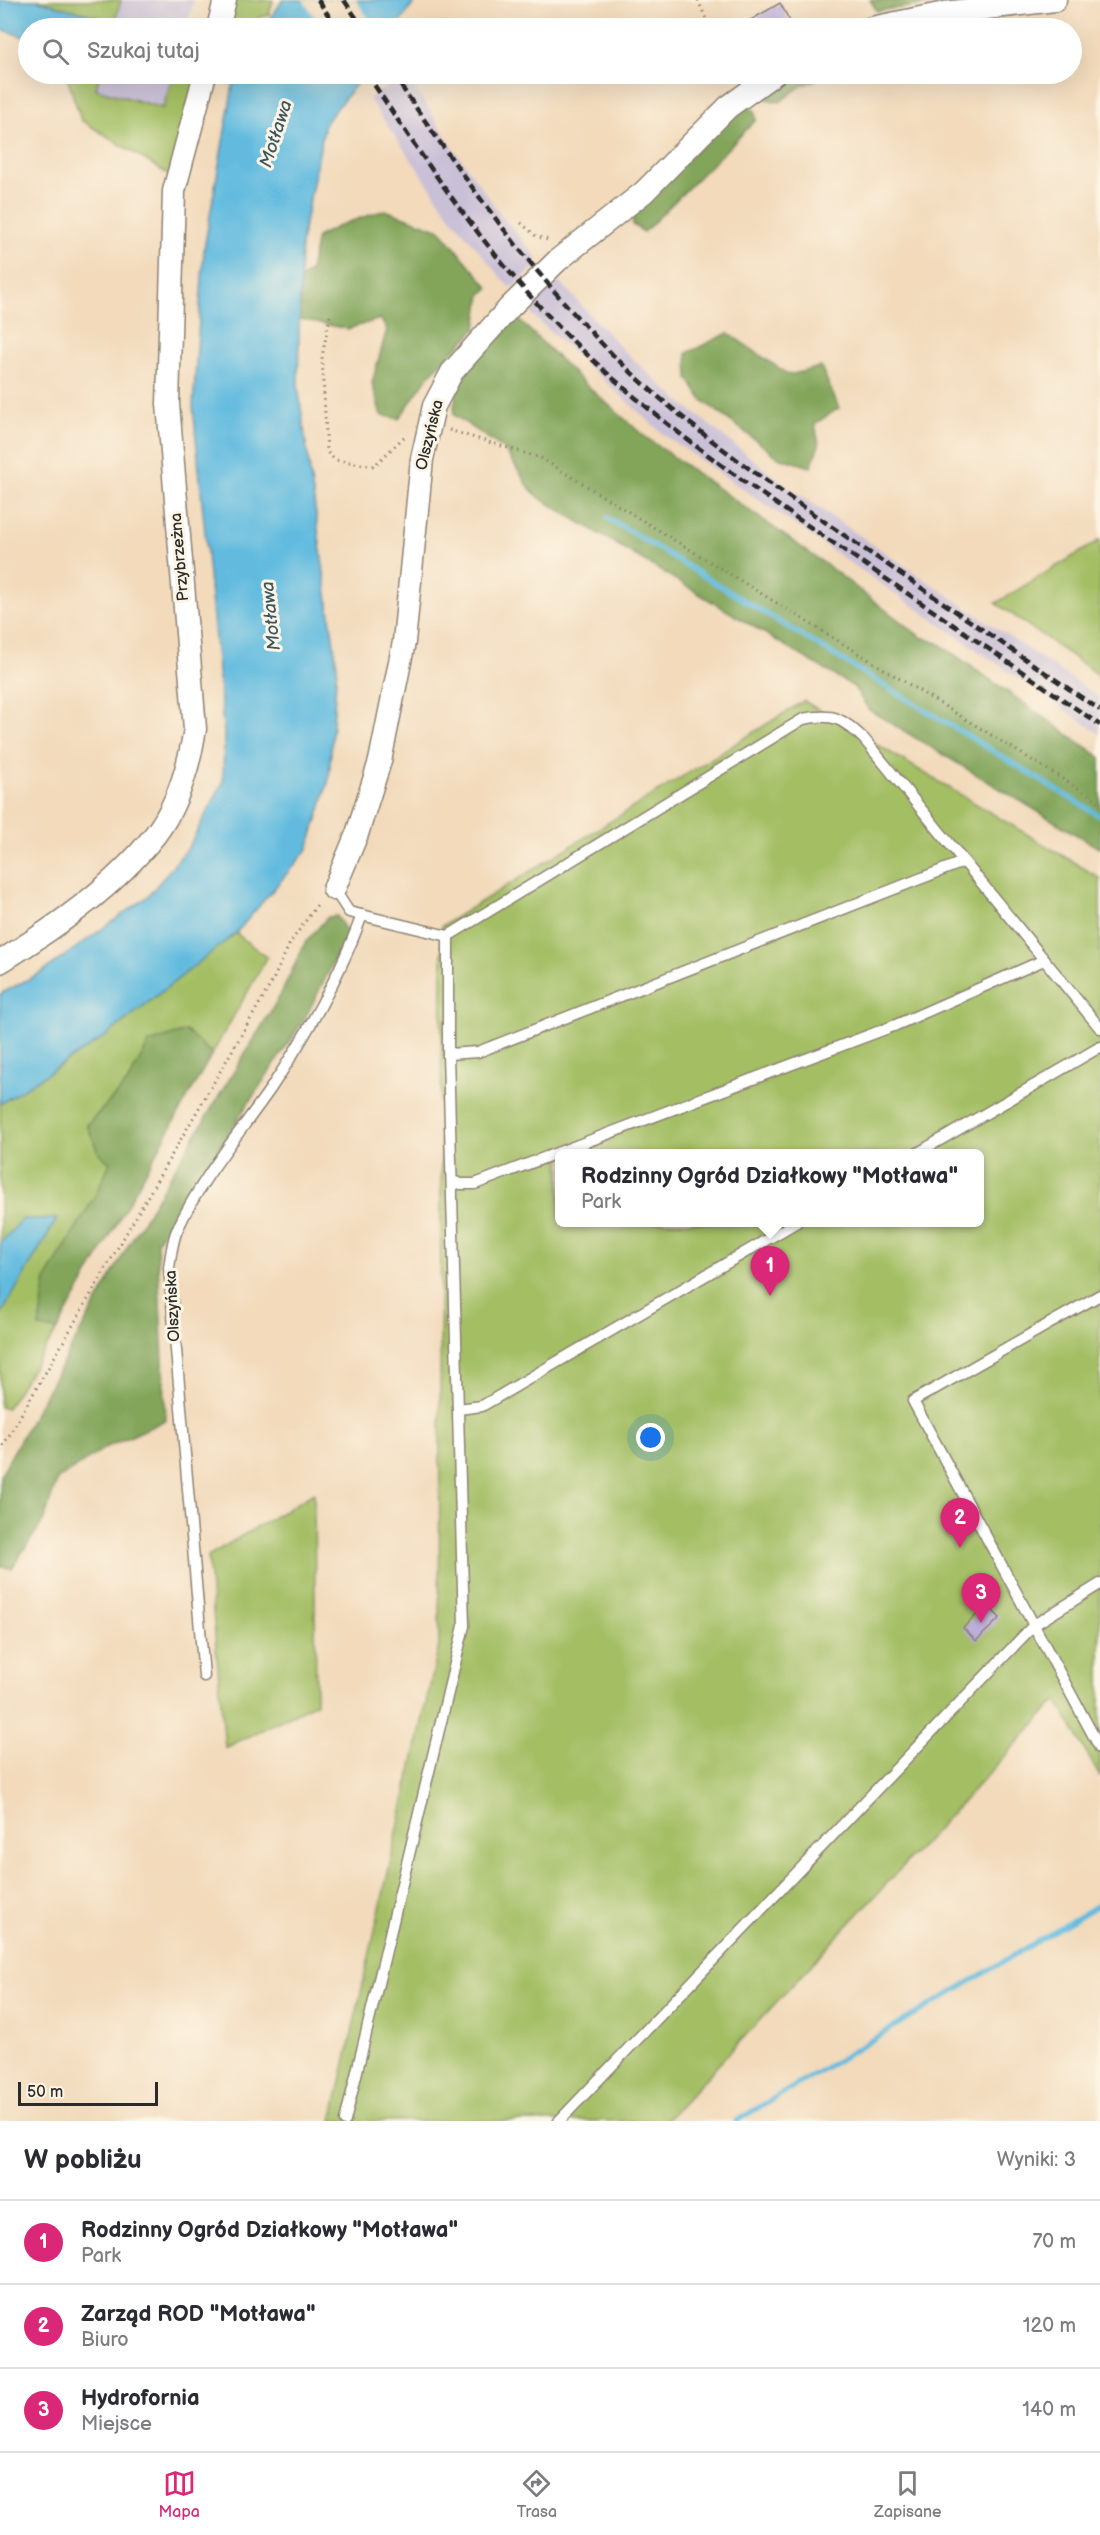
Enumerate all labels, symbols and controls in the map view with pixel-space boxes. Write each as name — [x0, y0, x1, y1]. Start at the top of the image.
search box — [18, 18, 1082, 84]
icon: search — [39, 35, 72, 68]
text: Szukaj tutaj — [87, 38, 200, 65]
water label: Motława — [255, 98, 297, 170]
street label: Olszyńska — [412, 398, 448, 472]
street label: Przybrzeżna — [167, 512, 193, 602]
water label: Motława — [257, 580, 285, 652]
popup — [555, 1149, 984, 1227]
text: Rodzinny Ogród Działkowy "Motława" — [581, 1163, 958, 1190]
text: Park — [581, 1190, 621, 1214]
pin: 1 — [750, 1246, 790, 1296]
street label: Olszyńska — [162, 1270, 184, 1342]
your location — [636, 1423, 665, 1452]
pin: 2 — [940, 1498, 980, 1548]
pin: 3 — [962, 1574, 1000, 1623]
scale bar — [18, 2079, 158, 2106]
text: 50 m — [27, 2083, 63, 2102]
text: W pobliżu — [24, 2145, 142, 2176]
text: Wyniki: 3 — [997, 2148, 1076, 2172]
text: Rodzinny Ogród Działkowy "Motława" — [81, 2217, 458, 2244]
text: 1 — [39, 2230, 48, 2254]
text: 70 m — [1032, 2230, 1076, 2254]
text: Park — [81, 2244, 121, 2268]
text: Zarząd ROD "Motława" — [81, 2301, 315, 2328]
text: 2 — [38, 2314, 49, 2338]
text: 120 m — [1023, 2314, 1076, 2338]
text: Biuro — [81, 2328, 129, 2352]
text: Hydrofornia — [81, 2385, 200, 2412]
text: 3 — [38, 2398, 49, 2422]
text: 140 m — [1022, 2398, 1076, 2422]
text: Miejsce — [81, 2412, 152, 2436]
tab: Mapa — [159, 2467, 200, 2522]
tab: Trasa — [517, 2467, 557, 2522]
tab: Zapisane — [874, 2467, 941, 2522]

